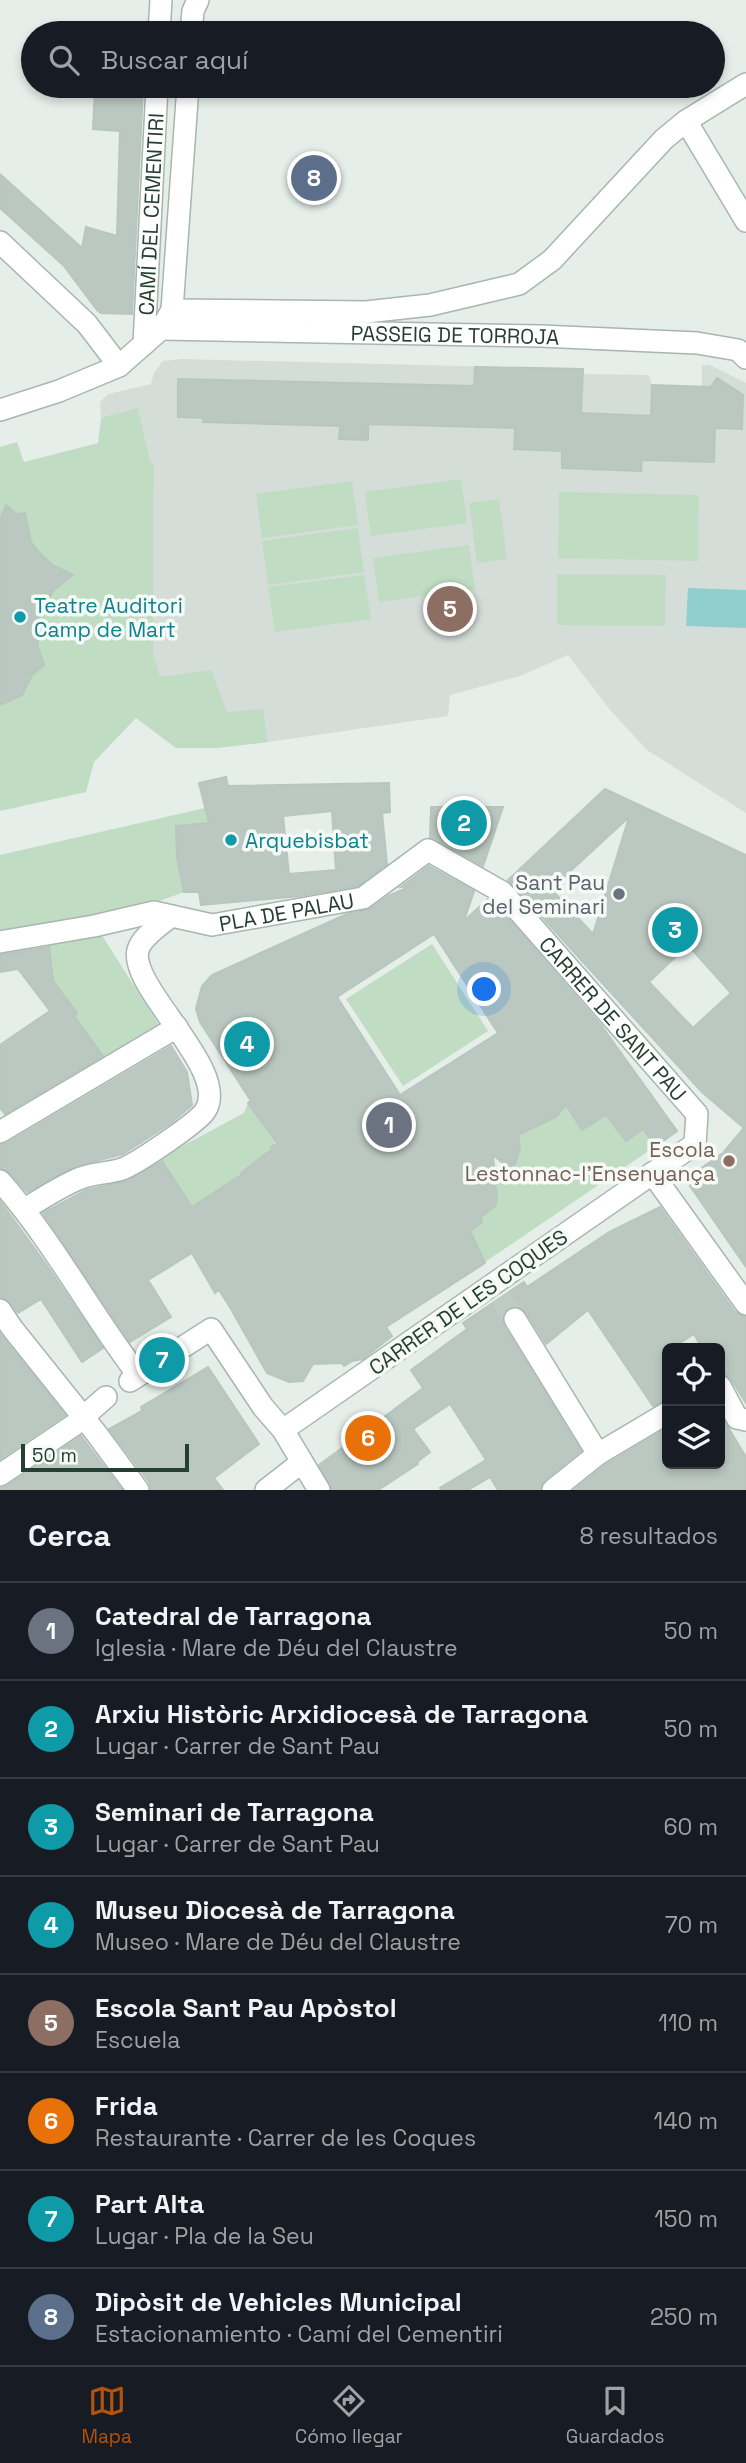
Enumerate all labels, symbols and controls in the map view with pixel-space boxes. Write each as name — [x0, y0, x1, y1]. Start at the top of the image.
search box — [21, 21, 725, 98]
icon: search — [45, 41, 83, 79]
text: Buscar aquí — [101, 43, 248, 77]
street label: CAMÍ DEL CEMENTIRI — [132, 112, 169, 316]
pin: 8 — [291, 152, 337, 204]
street label: PASSEIG DE TORROJA — [350, 319, 560, 350]
pin: 5 — [427, 583, 473, 635]
place label: Teatre Auditori Camp de Mart — [34, 592, 183, 643]
marker: Teatre Auditori Camp de Mart — [12, 609, 28, 625]
pin: 2 — [441, 797, 487, 849]
place label: Arquebisbat — [245, 827, 369, 854]
marker: Arquebisbat — [223, 832, 239, 848]
place label: Sant Pau del Seminari — [482, 869, 605, 920]
street label: PLA DE PALAU — [217, 886, 356, 937]
marker: Sant Pau del Seminari — [611, 886, 627, 902]
pin: 3 — [652, 904, 698, 956]
street label: CARRER DE SANT PAU — [534, 931, 693, 1106]
your location — [467, 972, 501, 1006]
pin: 4 — [224, 1018, 270, 1070]
pin: 1 — [366, 1099, 412, 1151]
place label: Escola Lestonnac-l'Ensenyança — [465, 1136, 715, 1187]
marker: Escola Lestonnac-l'Ensenyança — [721, 1153, 737, 1169]
street label: CARRER DE LES COQUES — [363, 1223, 573, 1381]
pin: 7 — [139, 1334, 185, 1386]
map controls — [662, 1343, 725, 1469]
button: locate — [662, 1343, 725, 1406]
button: layers — [662, 1406, 725, 1469]
pin: 6 — [345, 1412, 391, 1464]
scale bar — [21, 1441, 189, 1473]
text: 50 m — [32, 1443, 77, 1468]
text: Cerca — [28, 1516, 111, 1555]
text: 8 resultados — [579, 1521, 718, 1551]
text: Catedral de Tarragona — [95, 1599, 371, 1633]
text: 1 — [46, 1616, 56, 1646]
text: 50 m — [664, 1616, 718, 1646]
text: Iglesia · Mare de Déu del Claustre — [95, 1633, 458, 1663]
text: Arxiu Històric Arxidiocesà de Tarragona — [95, 1697, 588, 1731]
text: 2 — [44, 1714, 58, 1744]
text: 50 m — [664, 1714, 718, 1744]
text: Lugar · Carrer de Sant Pau — [95, 1731, 380, 1761]
text: Seminari de Tarragona — [95, 1795, 374, 1829]
text: 3 — [44, 1812, 58, 1842]
text: 60 m — [663, 1812, 718, 1842]
text: Lugar · Carrer de Sant Pau — [95, 1829, 380, 1859]
text: Museu Diocesà de Tarragona — [95, 1893, 455, 1927]
text: 4 — [44, 1910, 58, 1940]
text: 70 m — [665, 1910, 718, 1940]
text: Museo · Mare de Déu del Claustre — [95, 1927, 461, 1957]
text: Escola Sant Pau Apòstol — [95, 1991, 397, 2025]
text: 5 — [44, 2008, 58, 2038]
text: 110 m — [658, 2008, 718, 2038]
text: Escuela — [95, 2025, 180, 2055]
text: Frida — [95, 2089, 158, 2123]
text: 6 — [44, 2106, 58, 2136]
text: 140 m — [654, 2106, 718, 2136]
text: Restaurante · Carrer de les Coques — [95, 2123, 476, 2153]
text: Part Alta — [95, 2187, 204, 2221]
text: 7 — [45, 2204, 57, 2234]
text: 150 m — [654, 2204, 718, 2234]
text: Lugar · Pla de la Seu — [95, 2221, 314, 2251]
text: Dipòsit de Vehicles Municipal — [95, 2285, 462, 2319]
text: 8 — [44, 2302, 58, 2332]
text: 250 m — [650, 2302, 718, 2332]
text: Estacionamiento · Camí del Cementiri — [95, 2319, 503, 2349]
tab: Mapa — [81, 2382, 132, 2449]
tab: Cómo llegar — [295, 2382, 403, 2449]
tab: Guardados — [566, 2382, 665, 2449]

